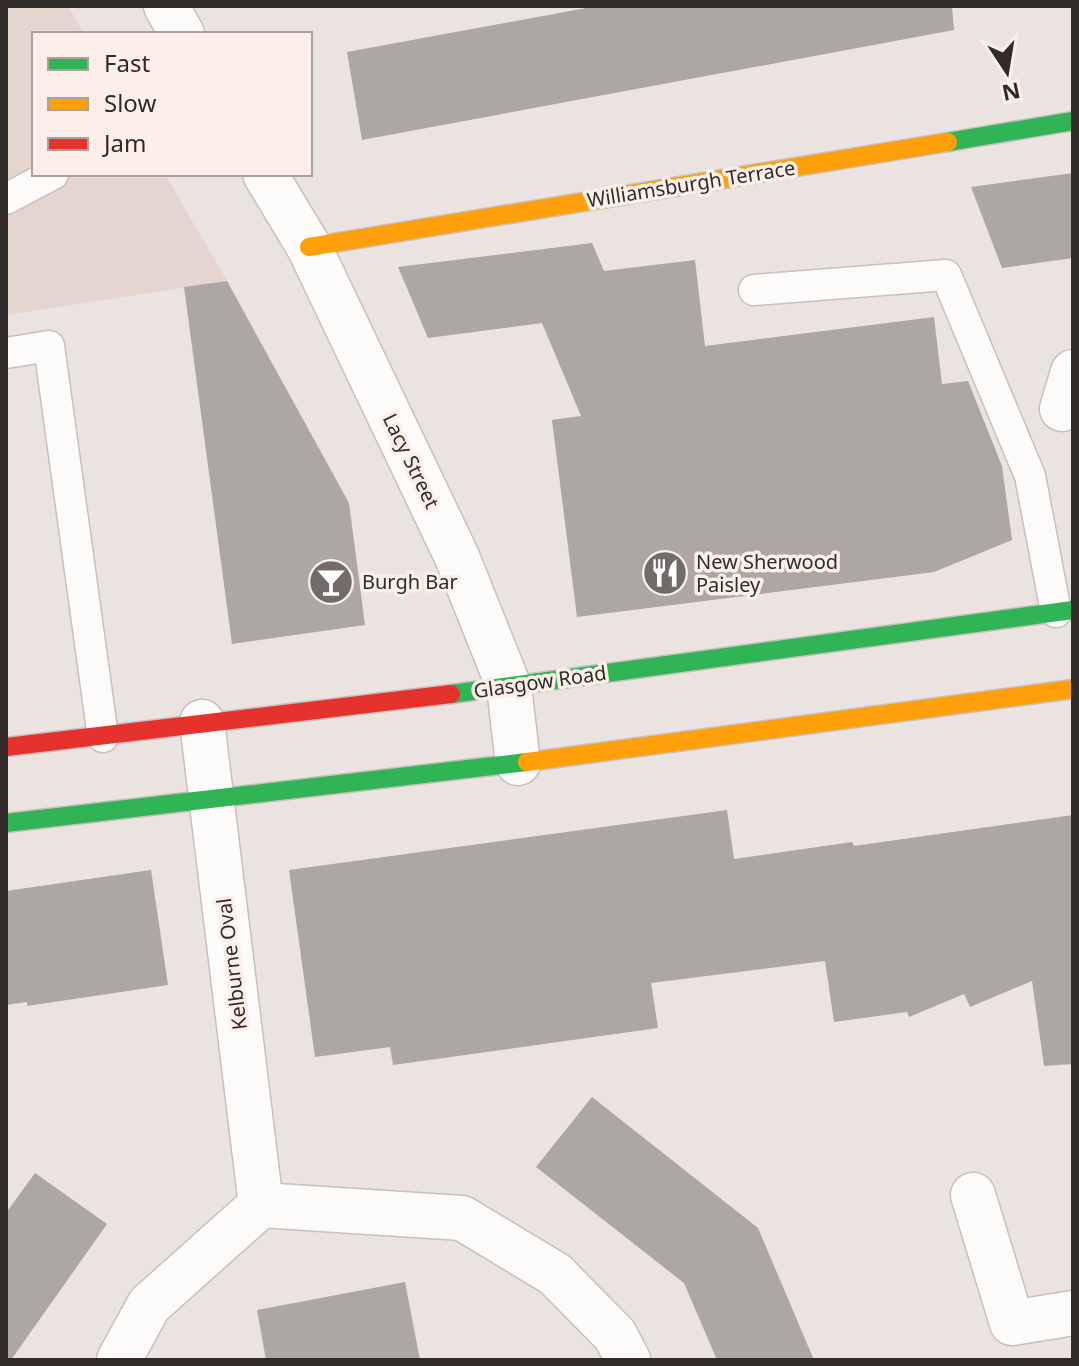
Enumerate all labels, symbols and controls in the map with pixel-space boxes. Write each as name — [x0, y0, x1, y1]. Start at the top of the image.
legend — [32, 32, 312, 176]
north arrow — [967, 32, 1047, 112]
text: Fast — [104, 46, 150, 79]
text: N — [999, 76, 1023, 109]
text: Slow — [104, 86, 156, 119]
text: Jam — [102, 126, 146, 159]
street label: Williamsburgh Terrace — [585, 154, 797, 213]
street label: Lacy Street — [377, 409, 446, 513]
place label: New Sherwood Paisley — [696, 548, 838, 598]
restaurant icon: New Sherwood Paisley — [641, 549, 689, 597]
bar icon: Burgh Bar — [307, 558, 355, 606]
place label: Burgh Bar — [362, 568, 458, 595]
street label: Glasgow Road — [472, 659, 608, 704]
street label: Kelburne Oval — [210, 897, 253, 1032]

